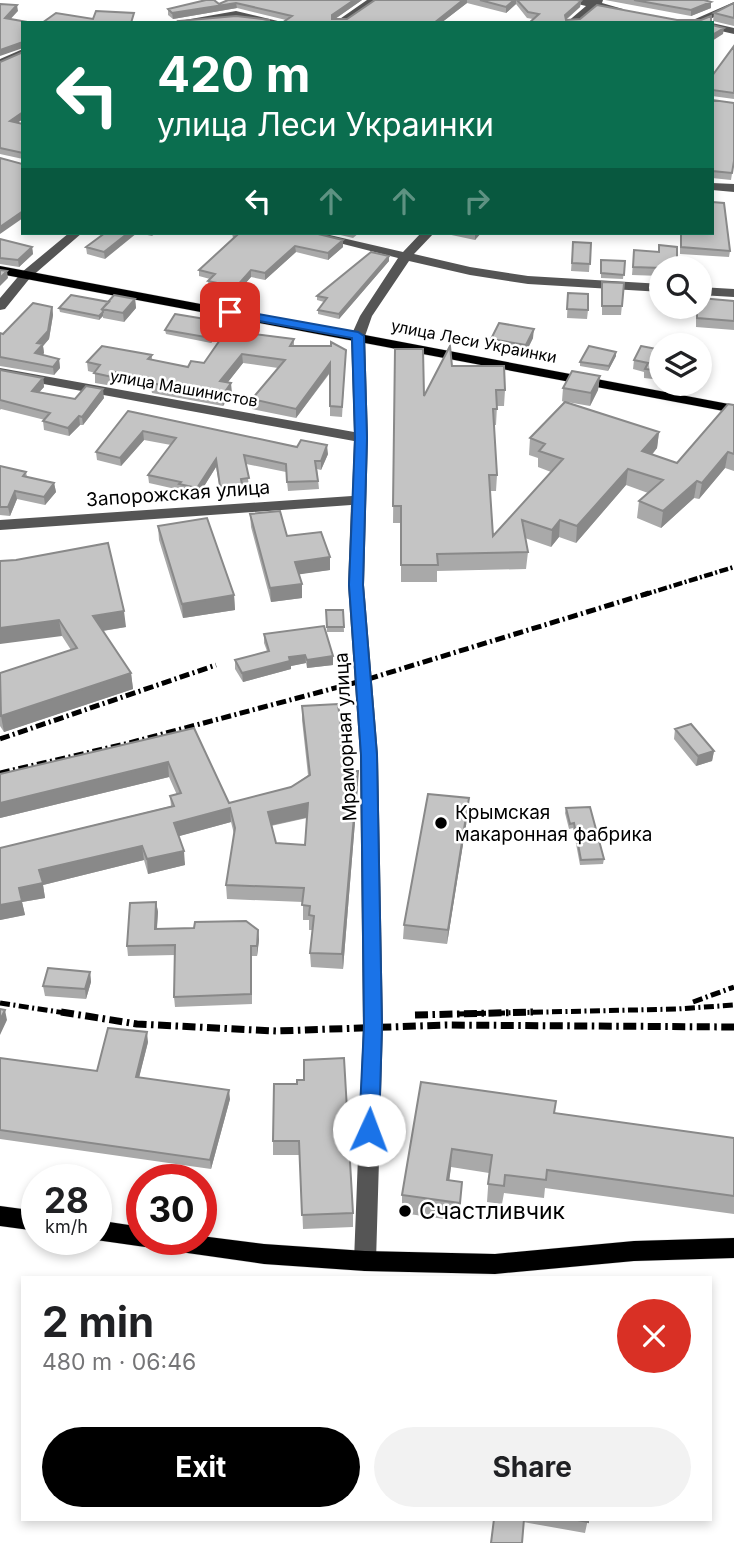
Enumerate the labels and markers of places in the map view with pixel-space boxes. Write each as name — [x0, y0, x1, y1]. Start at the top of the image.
pin — [200, 282, 260, 342]
place label: Крымская макаронная фабрика — [455, 801, 652, 846]
marker: Крымская макаронная фабрика — [433, 815, 449, 831]
place label: Счастливчик — [419, 1197, 566, 1225]
marker: Счастливчик — [397, 1203, 413, 1219]

